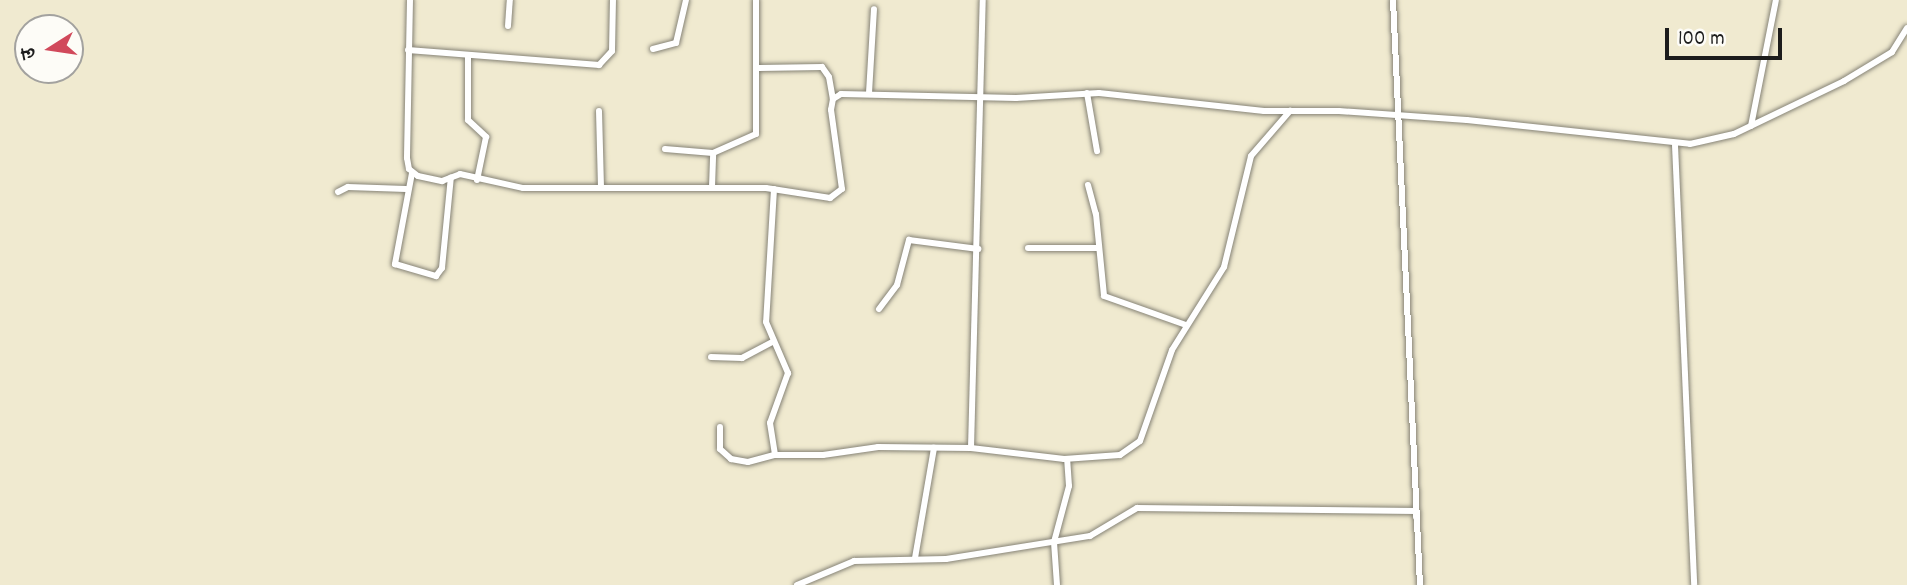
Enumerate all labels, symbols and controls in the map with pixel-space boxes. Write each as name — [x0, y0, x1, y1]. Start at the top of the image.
north arrow — [14, 14, 84, 84]
scale bar — [1669, 14, 1786, 58]
text: 100 m — [1678, 25, 1725, 55]
text: उ — [16, 45, 44, 61]

